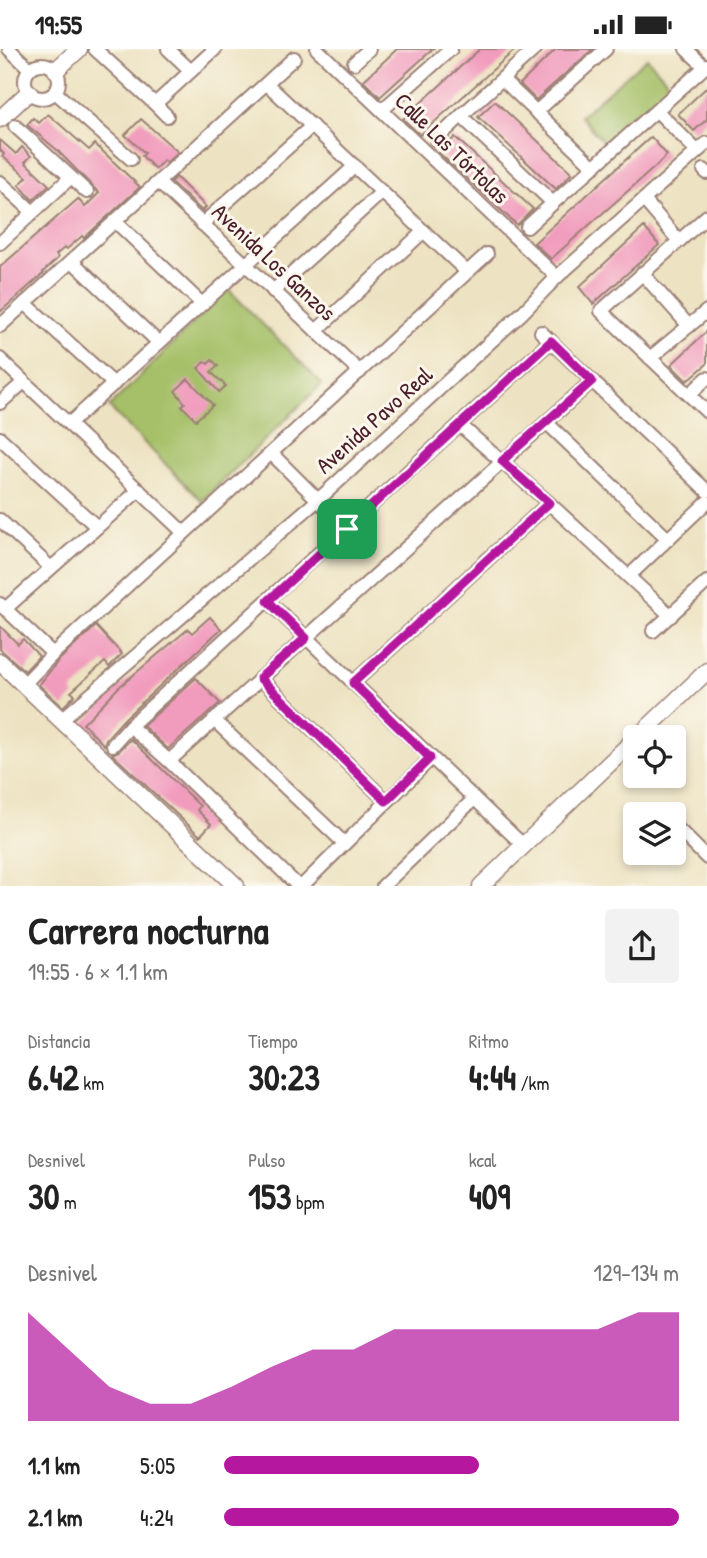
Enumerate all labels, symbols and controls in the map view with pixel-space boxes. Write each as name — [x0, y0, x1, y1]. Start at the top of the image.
text: 19:55 — [35, 7, 82, 42]
street label: Calle Las Tórtolas — [388, 85, 516, 210]
street label: Avenida Los Ganzos — [206, 196, 343, 327]
street label: Avenida Pavo Real — [309, 358, 439, 480]
pin — [317, 499, 377, 559]
icon: arrive — [328, 510, 366, 548]
map controls — [623, 725, 686, 865]
button: locate — [623, 725, 686, 788]
button: layers — [623, 802, 686, 865]
text: Carrera nocturna — [28, 904, 269, 956]
button: share — [605, 909, 679, 983]
text: 19:55 · 6 × 1.1 km — [28, 956, 168, 987]
text: Distancia — [28, 1028, 90, 1054]
text: Tiempo — [248, 1028, 298, 1054]
text: Ritmo — [469, 1028, 509, 1054]
text: 6.42 — [28, 1054, 79, 1101]
text: 30:23 — [248, 1054, 320, 1101]
text: 4:44 — [469, 1054, 516, 1101]
text: km — [79, 1070, 104, 1096]
text: /km — [516, 1070, 549, 1096]
text: Desnivel — [28, 1147, 85, 1173]
text: Pulso — [248, 1147, 285, 1173]
text: kcal — [469, 1147, 496, 1173]
text: 30 — [28, 1173, 59, 1220]
text: 153 — [248, 1173, 292, 1220]
text: 409 — [469, 1173, 510, 1220]
text: m — [59, 1189, 77, 1215]
text: bpm — [292, 1189, 325, 1215]
text: Desnivel — [28, 1257, 97, 1288]
text: 129–134 m — [594, 1257, 679, 1288]
text: 1.1 km — [28, 1450, 80, 1481]
text: 5:05 — [140, 1450, 175, 1481]
text: 2.1 km — [28, 1502, 83, 1533]
text: 4:24 — [140, 1502, 173, 1533]

